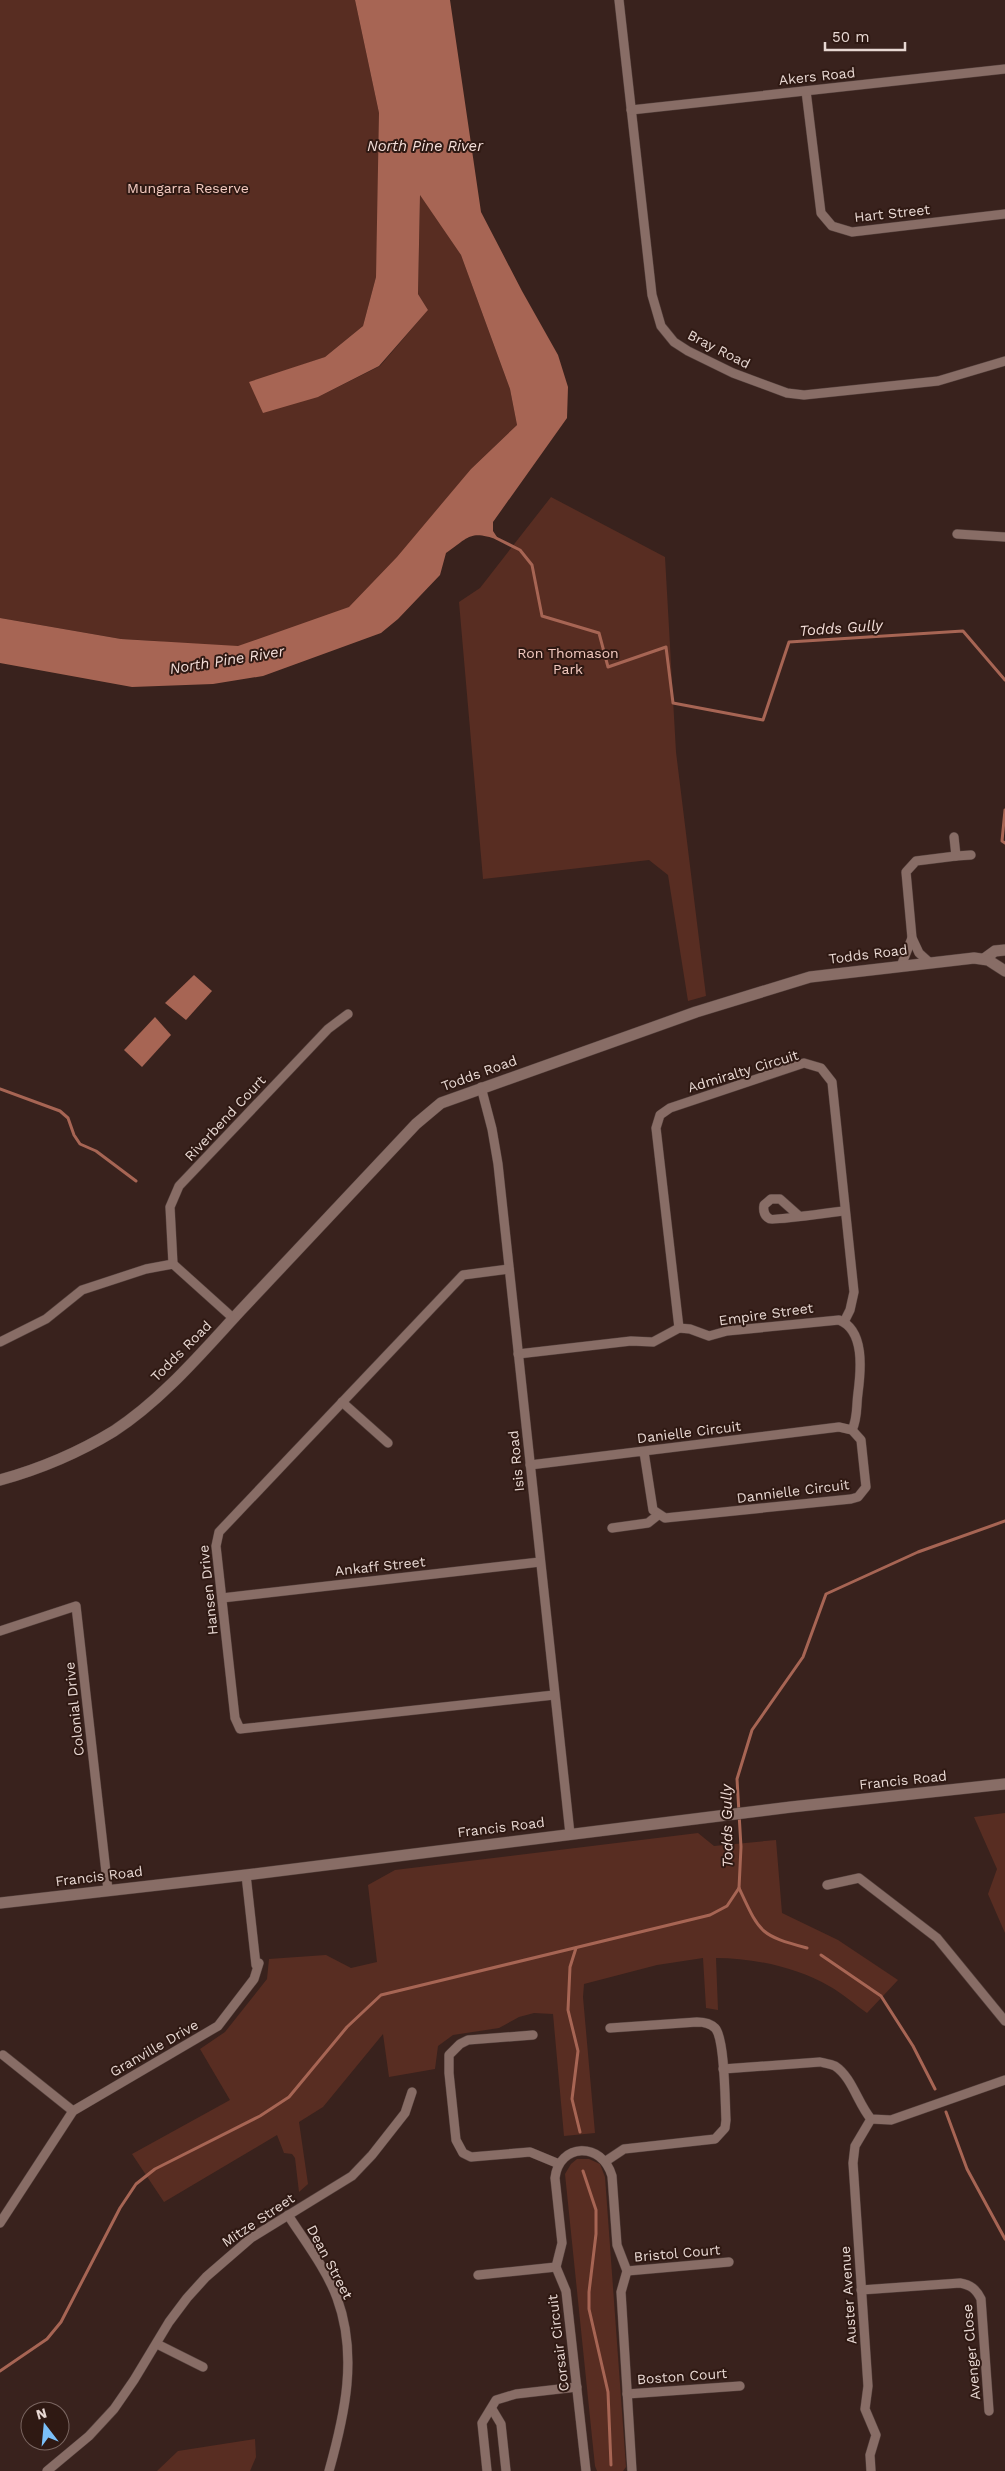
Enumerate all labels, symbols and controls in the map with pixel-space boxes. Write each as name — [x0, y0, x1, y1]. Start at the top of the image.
scale bar — [825, 20, 905, 52]
text: 50 m — [832, 28, 869, 46]
street label: Akers Road — [778, 64, 856, 88]
water label: North Pine River — [367, 137, 484, 155]
park label: Mungarra Reserve — [127, 180, 249, 196]
street label: Hart Street — [853, 201, 931, 225]
street label: Bray Road — [685, 326, 753, 372]
water label: Todds Gully — [799, 616, 885, 640]
water label: North Pine River — [168, 642, 287, 678]
park label: Ron Thomason Park — [517, 645, 619, 677]
street label: Todds Road — [828, 941, 908, 967]
street label: Admiralty Circuit — [686, 1047, 800, 1095]
street label: Todds Road — [439, 1052, 519, 1094]
street label: Riverbend Court — [181, 1072, 269, 1164]
street label: Empire Street — [718, 1299, 814, 1329]
street label: Todds Road — [147, 1317, 215, 1385]
street label: Danielle Circuit — [636, 1418, 742, 1446]
street label: Isis Road — [505, 1430, 527, 1492]
street label: Dannielle Circuit — [736, 1476, 850, 1506]
street label: Hansen Drive — [195, 1544, 221, 1636]
street label: Ankaff Street — [334, 1553, 426, 1579]
street label: Colonial Drive — [61, 1661, 87, 1757]
street label: Francis Road — [858, 1767, 948, 1793]
water label: Todds Gully — [717, 1783, 737, 1868]
street label: Francis Road — [456, 1814, 546, 1840]
street label: Francis Road — [54, 1863, 144, 1889]
street label: Granville Drive — [107, 2016, 201, 2080]
street label: Mitze Street — [219, 2190, 297, 2250]
street label: Dean Street — [304, 2222, 356, 2302]
street label: Bristol Court — [633, 2241, 721, 2265]
street label: Auster Avenue — [837, 2245, 859, 2345]
street label: Corsair Circuit — [544, 2294, 572, 2392]
street label: Avenger Close — [959, 2303, 983, 2401]
street label: Boston Court — [636, 2365, 728, 2387]
north arrow — [20, 2401, 70, 2451]
text: N — [34, 2404, 49, 2423]

